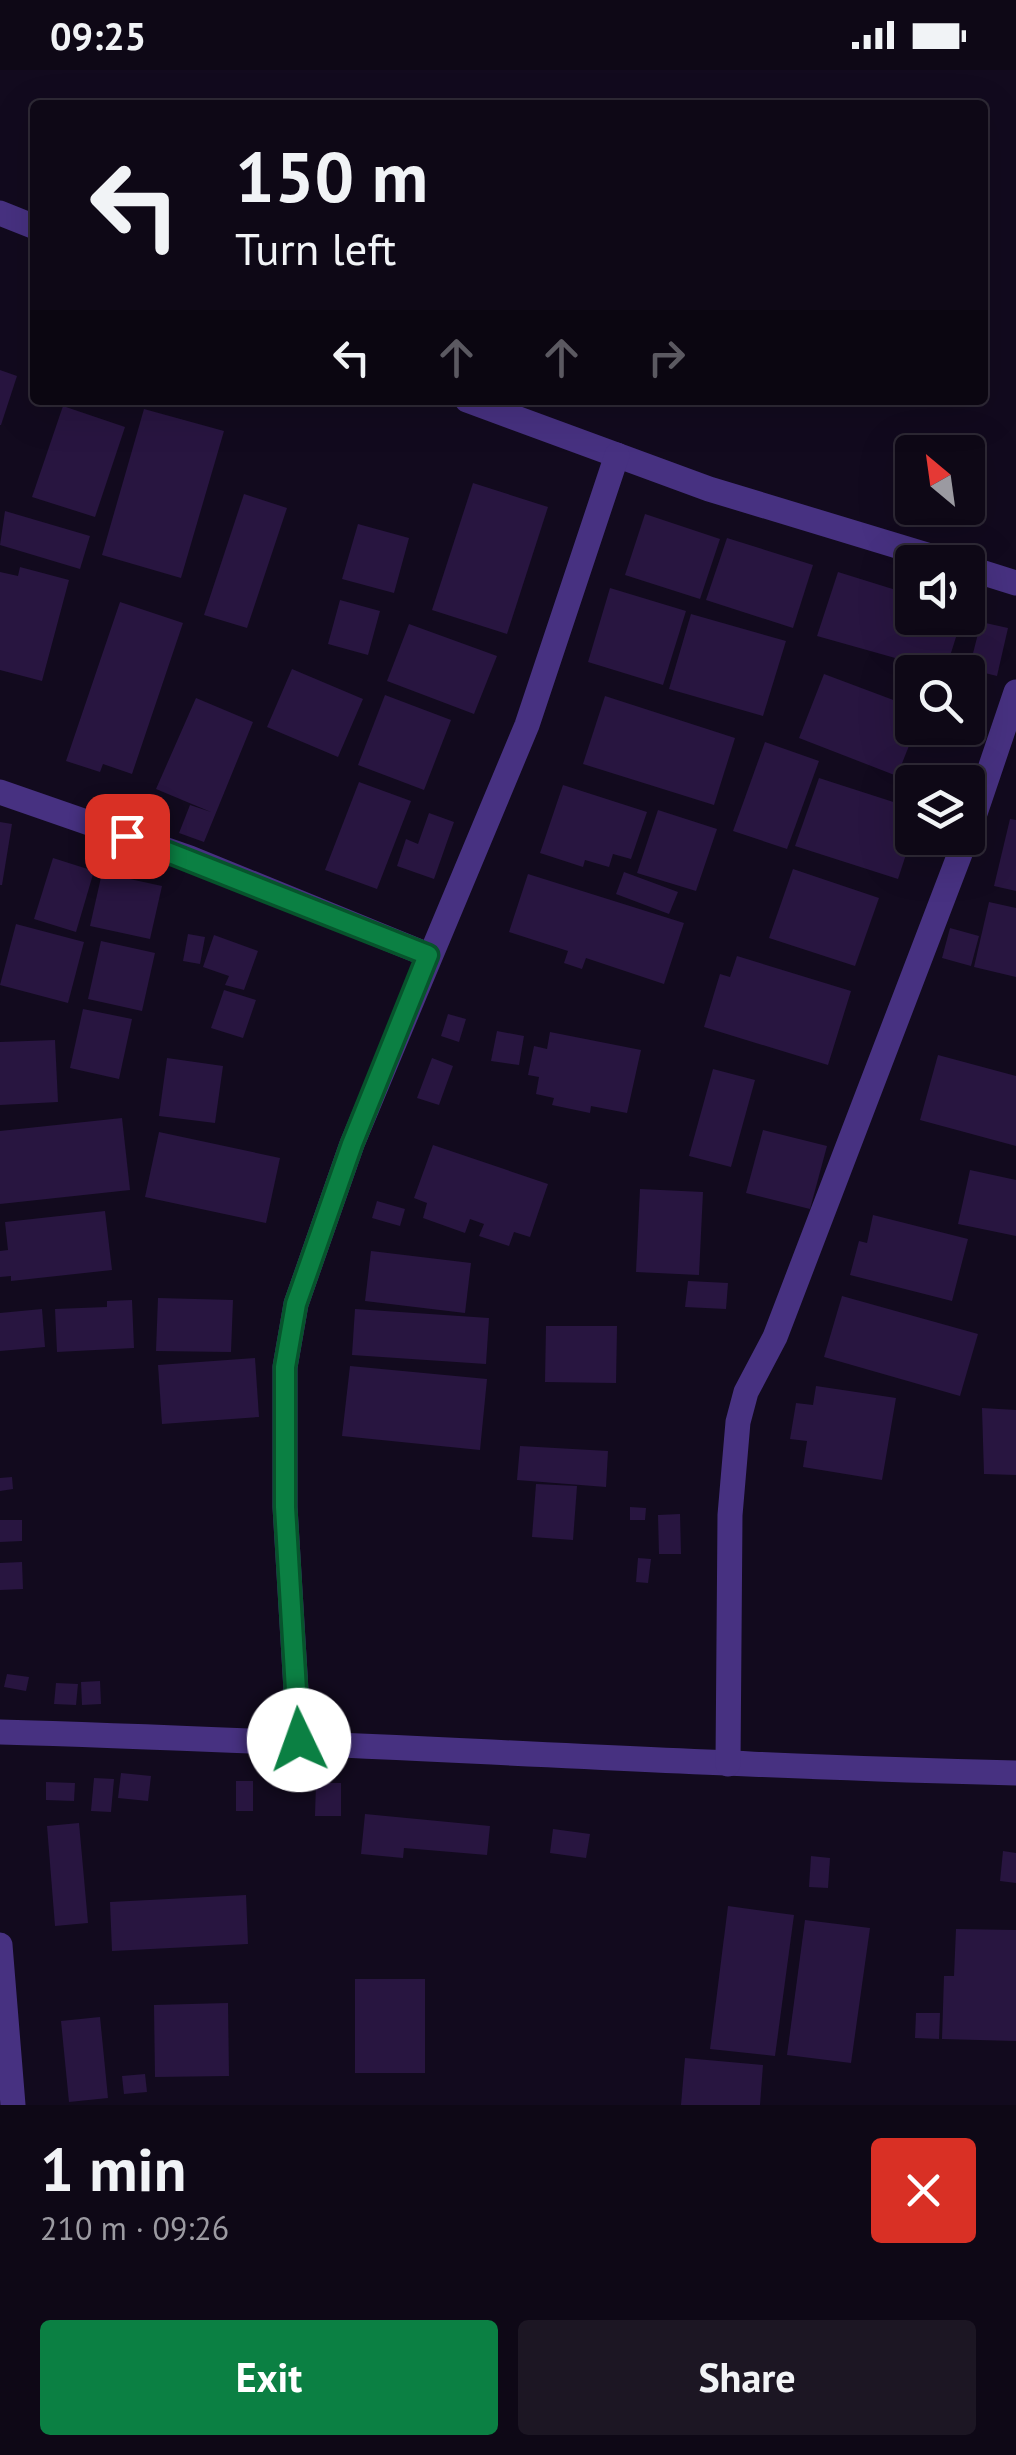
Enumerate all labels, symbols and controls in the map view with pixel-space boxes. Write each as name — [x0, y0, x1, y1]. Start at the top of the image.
text: 09:25 — [50, 11, 146, 60]
text: 150 m — [235, 131, 428, 221]
icon: left — [70, 140, 200, 270]
text: Turn left — [235, 219, 396, 277]
icon: left — [324, 330, 379, 385]
icon: ahead — [429, 330, 484, 385]
icon: ahead — [534, 330, 589, 385]
icon: right — [639, 330, 694, 385]
north arrow — [895, 435, 985, 525]
map controls — [895, 435, 985, 855]
button: sound — [895, 545, 985, 635]
button: search — [895, 655, 985, 745]
button: layers — [895, 765, 985, 855]
pin — [85, 794, 170, 879]
icon: arrive — [100, 809, 155, 864]
position arrow — [247, 1688, 351, 1792]
text: 1 min — [40, 2130, 186, 2208]
button: close — [871, 2138, 976, 2243]
text: 210 m · 09:26 — [40, 2207, 229, 2249]
button: Exit — [40, 2320, 498, 2435]
button: Share — [518, 2320, 976, 2435]

